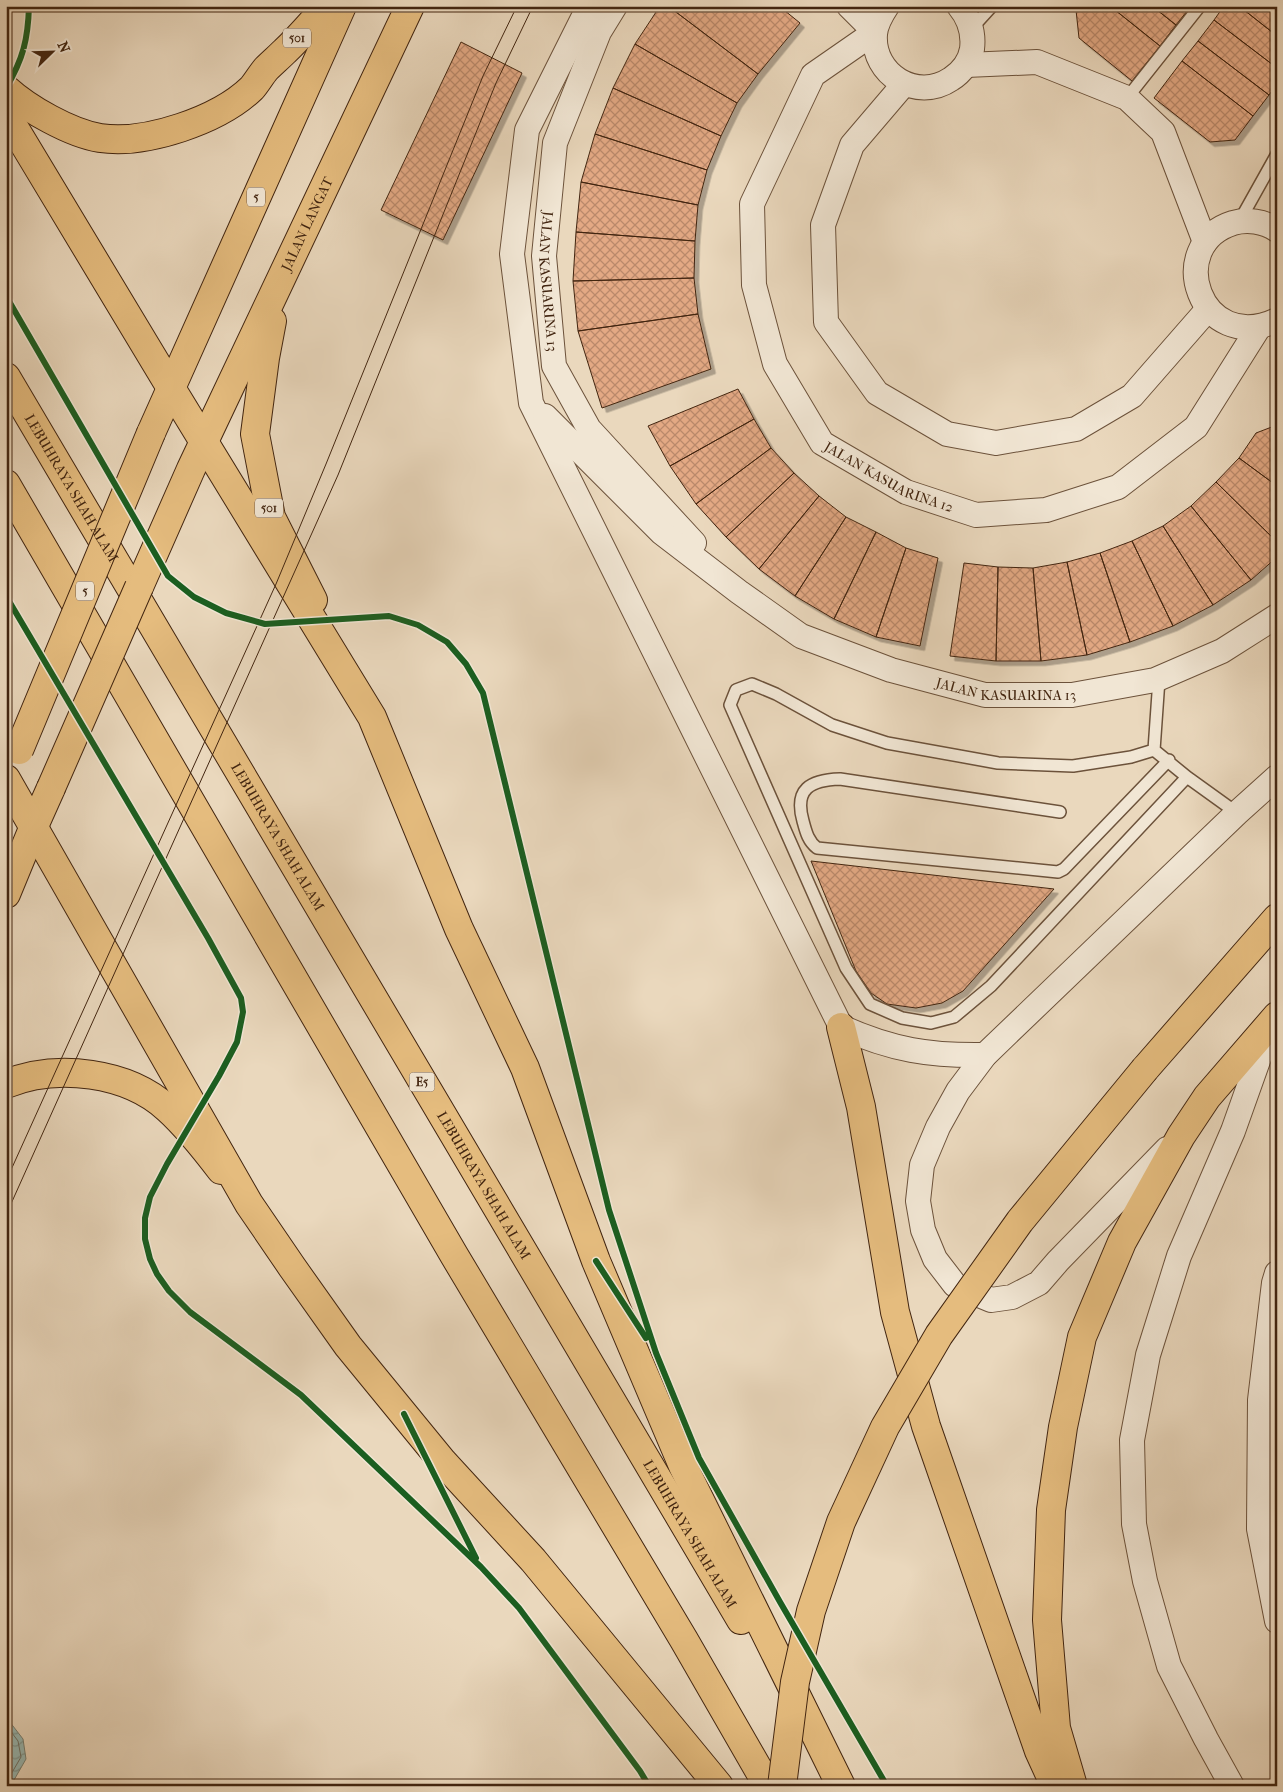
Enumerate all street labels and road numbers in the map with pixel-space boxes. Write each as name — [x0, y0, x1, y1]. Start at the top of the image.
road number: 501 — [283, 28, 311, 48]
street label: JALAN LANGAT — [277, 174, 337, 275]
road number: 5 — [247, 188, 265, 206]
street label: JALAN KASUARINA 13 — [535, 209, 561, 352]
street label: LEBUHRAYA SHAH ALAM — [21, 411, 122, 565]
street label: JALAN KASUARINA 12 — [820, 437, 956, 515]
road number: 501 — [255, 498, 283, 518]
road number: 5 — [76, 582, 94, 600]
street label: JALAN KASUARINA 13 — [933, 674, 1077, 704]
street label: LEBUHRAYA SHAH ALAM — [227, 760, 328, 914]
road number: E5 — [410, 1072, 434, 1092]
street label: LEBUHRAYA SHAH ALAM — [434, 1108, 534, 1263]
street label: LEBUHRAYA SHAH ALAM — [640, 1457, 741, 1611]

